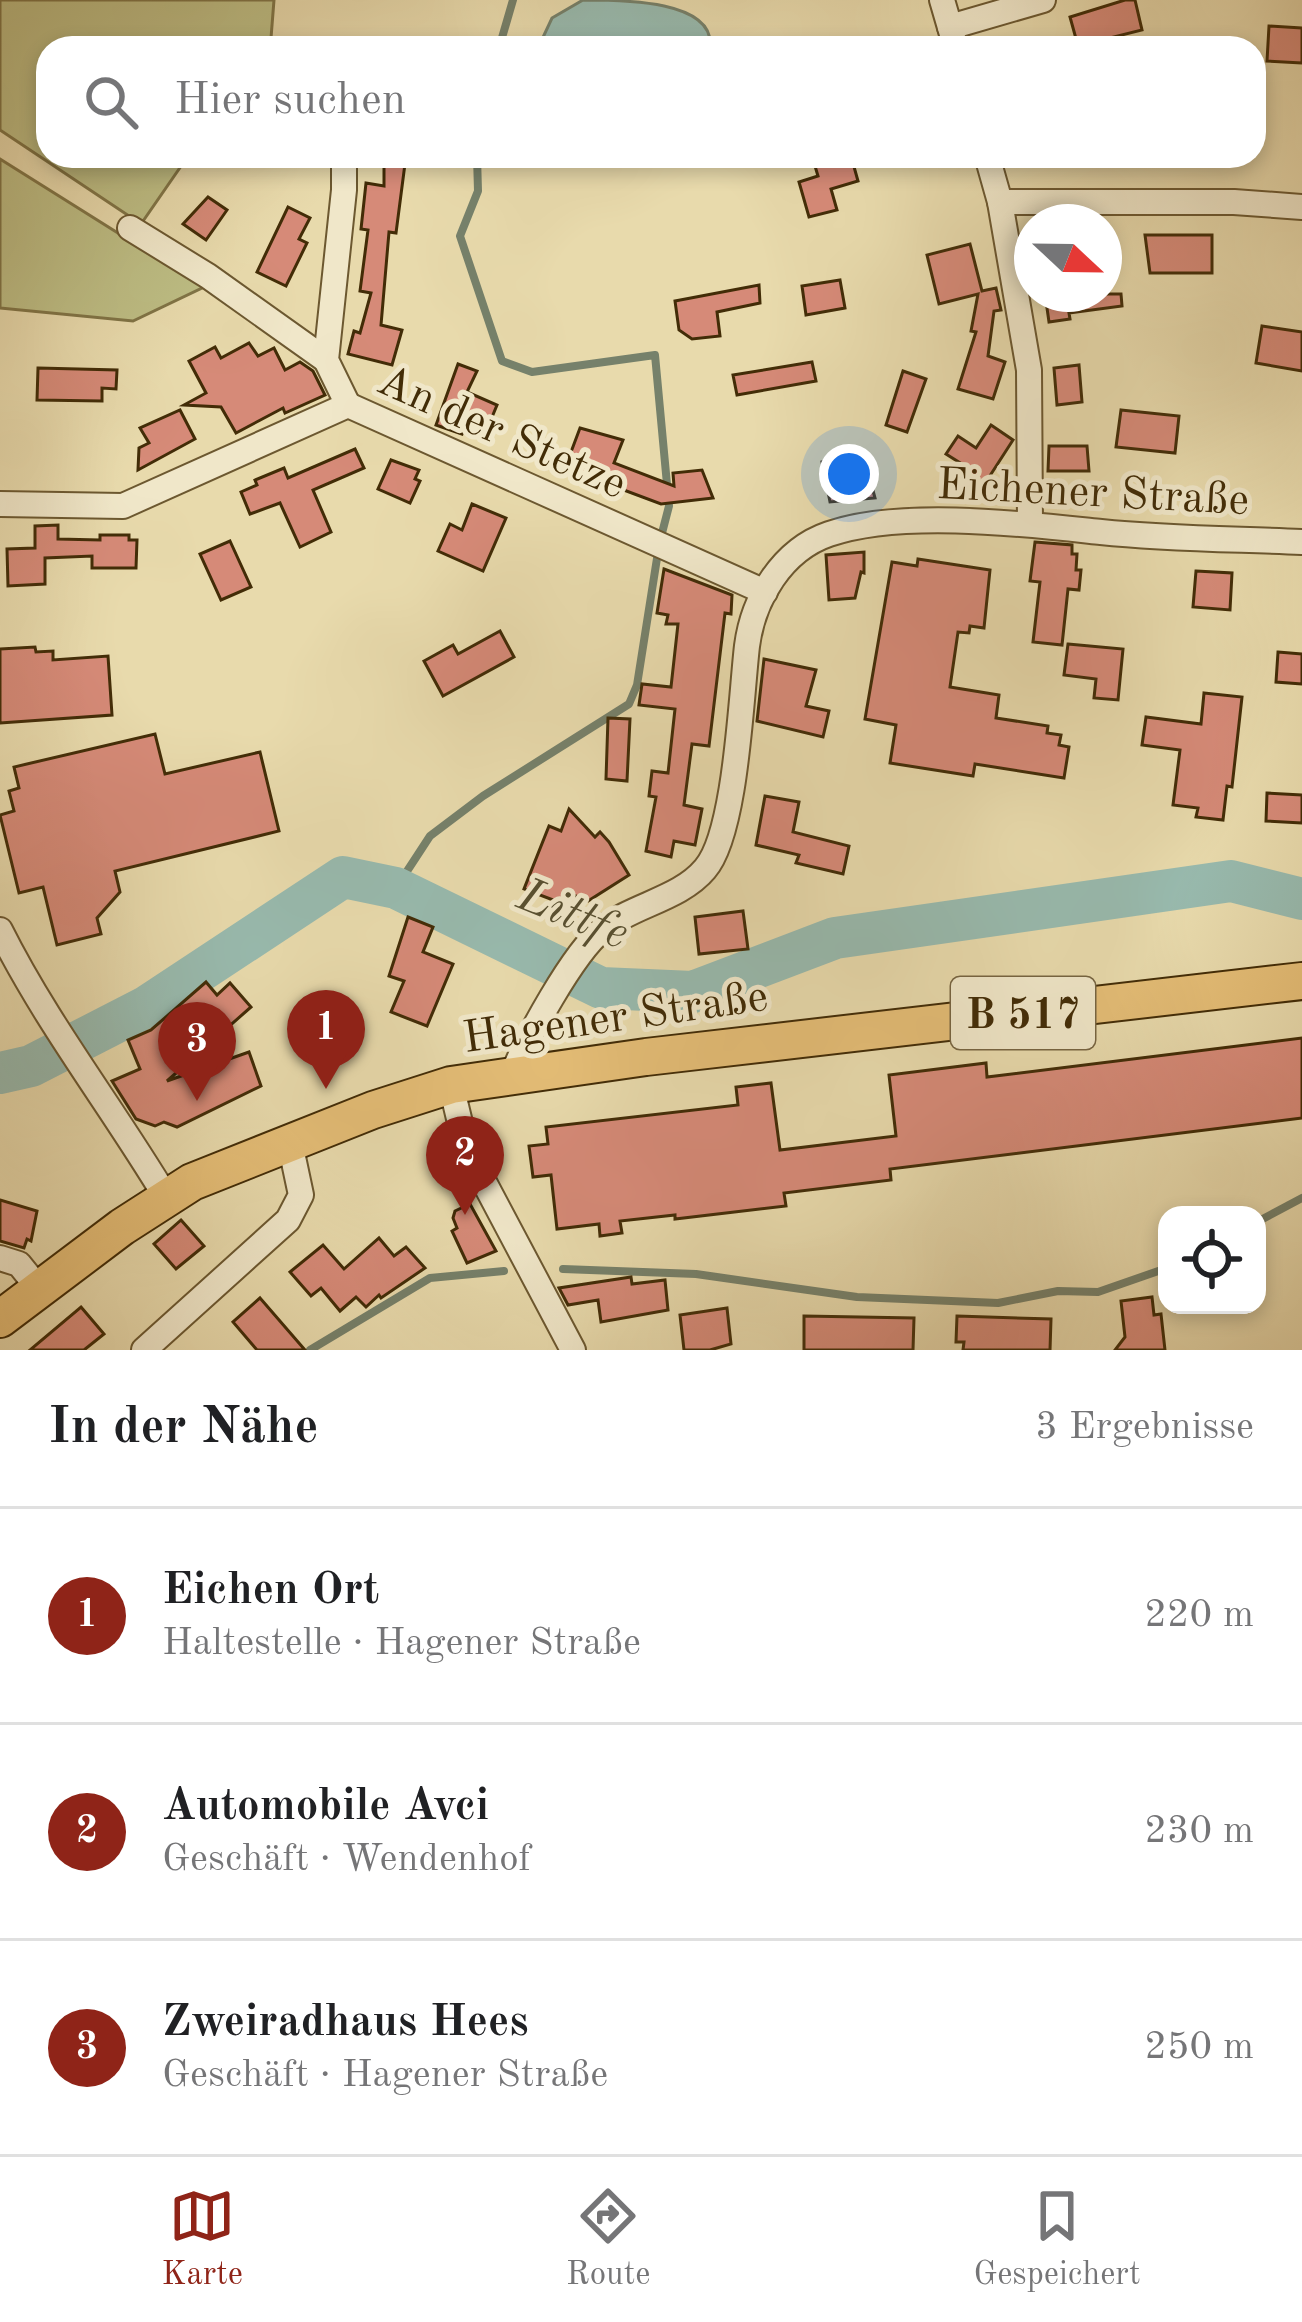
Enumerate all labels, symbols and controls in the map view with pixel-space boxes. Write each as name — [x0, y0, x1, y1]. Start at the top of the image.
search box — [36, 36, 1266, 168]
icon: search — [78, 69, 144, 135]
text: Hier suchen — [174, 79, 406, 124]
north arrow — [1014, 204, 1122, 312]
street label: An der Stetze — [370, 359, 632, 509]
your location — [819, 444, 879, 504]
street label: Eichener Straße — [935, 464, 1250, 525]
water label: Littfe — [510, 872, 635, 959]
street label: Hagener Straße — [460, 976, 771, 1063]
road number: B 517 — [951, 977, 1095, 1049]
pin: 1 — [287, 990, 365, 1089]
pin: 3 — [158, 1002, 236, 1101]
pin: 2 — [426, 1116, 504, 1215]
map controls — [1158, 1206, 1266, 1314]
button: locate — [1158, 1206, 1266, 1314]
text: In der Nähe — [48, 1403, 319, 1454]
text: 3 Ergebnisse — [1035, 1408, 1254, 1447]
text: Eichen Ort — [162, 1569, 379, 1614]
text: 1 — [76, 1596, 98, 1635]
text: 220 m — [1144, 1596, 1254, 1635]
text: Haltestelle · Hagener Straße — [162, 1624, 641, 1663]
text: Automobile Avci — [162, 1785, 489, 1830]
text: 2 — [76, 1812, 98, 1851]
text: 230 m — [1144, 1812, 1254, 1851]
text: Geschäft · Wendenhof — [162, 1840, 531, 1879]
text: Zweiradhaus Hees — [162, 2001, 529, 2046]
text: 3 — [76, 2028, 98, 2067]
text: 250 m — [1144, 2028, 1254, 2067]
text: Geschäft · Hagener Straße — [162, 2056, 608, 2095]
tab: Karte — [162, 2183, 243, 2296]
tab: Route — [566, 2183, 650, 2296]
tab: Gespeichert — [973, 2183, 1140, 2296]

